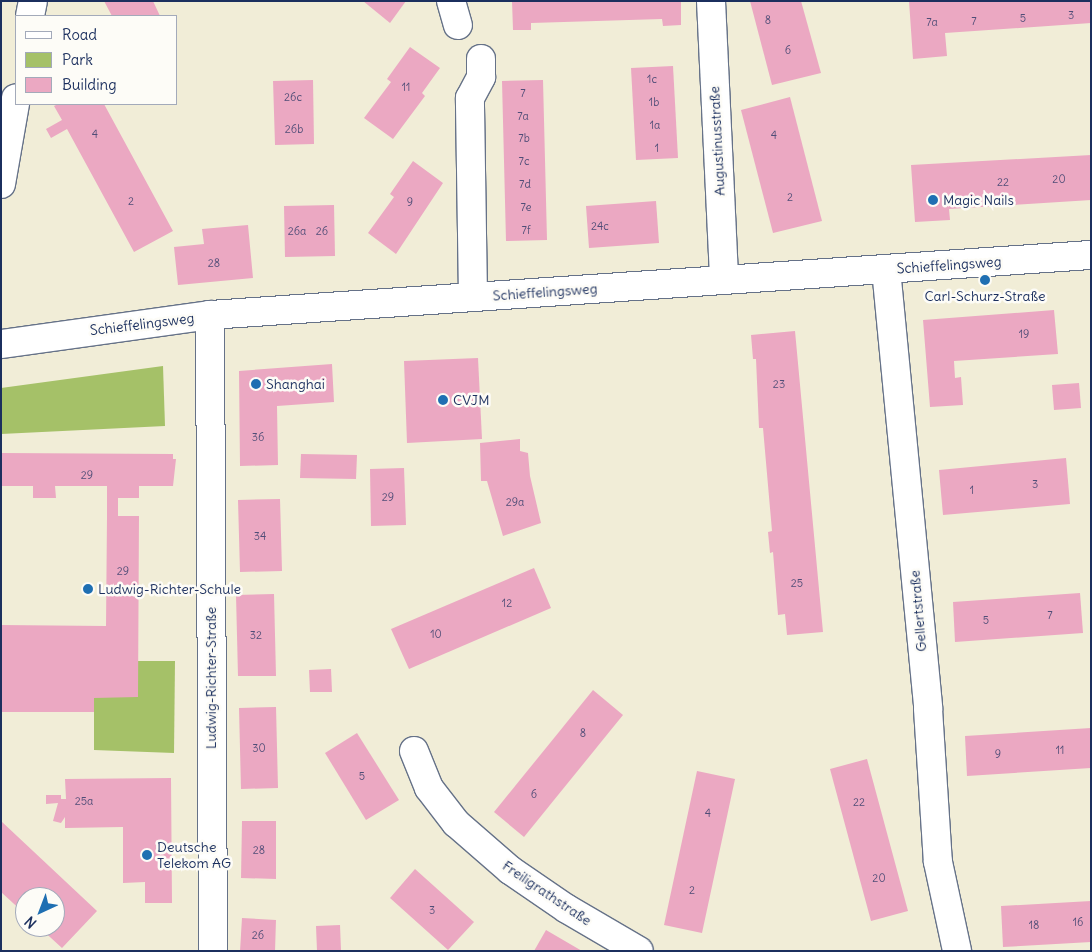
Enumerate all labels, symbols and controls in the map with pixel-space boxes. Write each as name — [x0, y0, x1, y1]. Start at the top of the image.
house number: 3 — [1068, 8, 1074, 22]
house number: 5 — [1020, 11, 1026, 25]
house number: 8 — [765, 13, 771, 27]
house number: 7 — [971, 14, 977, 28]
legend — [15, 15, 178, 105]
house number: 7a — [926, 15, 938, 29]
text: Road — [62, 25, 97, 44]
house number: 6 — [785, 43, 791, 57]
text: Park — [62, 50, 93, 69]
house number: 1c — [647, 72, 657, 86]
text: Building — [62, 75, 117, 94]
house number: 11 — [402, 80, 410, 94]
house number: 7 — [520, 86, 526, 100]
street label: Augustinusstraße — [706, 86, 728, 196]
house number: 26c — [284, 90, 302, 104]
house number: 1b — [649, 95, 659, 109]
house number: 7a — [517, 109, 529, 123]
house number: 1a — [650, 118, 660, 132]
house number: 26b — [285, 122, 303, 136]
house number: 4 — [92, 127, 98, 141]
house number: 4 — [771, 128, 777, 142]
house number: 7b — [518, 131, 530, 145]
house number: 1 — [655, 141, 659, 155]
house number: 7c — [519, 154, 529, 168]
house number: 20 — [1052, 172, 1066, 186]
house number: 22 — [997, 175, 1009, 189]
house number: 7d — [519, 177, 531, 191]
house number: 2 — [787, 190, 793, 204]
place label: Magic Nails — [943, 192, 1014, 208]
house number: 2 — [128, 194, 134, 208]
marker: Magic Nails — [927, 194, 939, 206]
house number: 9 — [407, 195, 413, 209]
house number: 7e — [521, 200, 531, 214]
house number: 24c — [591, 219, 609, 233]
house number: 7f — [522, 223, 530, 237]
house number: 26a — [288, 224, 306, 238]
house number: 26 — [316, 224, 328, 238]
street label: Schieffelingsweg — [896, 253, 1002, 277]
house number: 28 — [208, 256, 220, 270]
marker: Carl-Schurz-Straße — [979, 274, 991, 286]
street label: Schieffelingsweg — [492, 280, 598, 304]
place label: Carl-Schurz-Straße — [924, 288, 1046, 304]
street label: Schieffelingsweg — [89, 309, 195, 339]
house number: 19 — [1019, 327, 1029, 341]
place label: Shanghai — [266, 376, 325, 392]
house number: 23 — [773, 377, 785, 391]
marker: Shanghai — [250, 378, 262, 390]
place label: CVJM — [453, 392, 489, 408]
marker: CVJM — [437, 394, 449, 406]
house number: 36 — [252, 430, 264, 444]
house number: 29 — [81, 468, 93, 482]
house number: 3 — [1032, 477, 1038, 491]
house number: 1 — [970, 483, 974, 497]
house number: 29 — [382, 490, 394, 504]
house number: 29a — [506, 495, 524, 509]
house number: 34 — [254, 529, 266, 543]
house number: 29 — [117, 564, 129, 578]
street label: Gellertstraße — [906, 570, 930, 652]
house number: 25 — [791, 576, 803, 590]
place label: Ludwig-Richter-Schule — [98, 581, 241, 597]
marker: Ludwig-Richter-Schule — [82, 583, 94, 595]
house number: 12 — [502, 596, 512, 610]
street label: Ludwig-Richter-Straße — [203, 607, 219, 749]
house number: 7 — [1047, 608, 1053, 622]
house number: 5 — [983, 613, 989, 627]
house number: 10 — [430, 627, 442, 641]
house number: 32 — [250, 628, 262, 642]
house number: 8 — [580, 726, 586, 740]
house number: 30 — [252, 741, 266, 755]
house number: 11 — [1056, 743, 1064, 757]
house number: 9 — [995, 747, 1001, 761]
house number: 5 — [359, 769, 365, 783]
house number: 6 — [531, 787, 537, 801]
house number: 25a — [75, 794, 93, 808]
house number: 22 — [853, 795, 865, 809]
house number: 4 — [705, 806, 711, 820]
place label: Deutsche Telekom AG — [157, 839, 231, 872]
house number: 28 — [253, 843, 265, 857]
marker: Deutsche Telekom AG — [141, 849, 153, 861]
street label: Freiligrathstraße — [499, 857, 595, 929]
house number: 20 — [872, 871, 886, 885]
house number: 2 — [689, 883, 695, 897]
north arrow — [15, 887, 65, 937]
house number: 3 — [429, 903, 435, 917]
text: N — [21, 912, 40, 932]
house number: 16 — [1073, 915, 1083, 929]
house number: 18 — [1029, 918, 1039, 932]
house number: 26 — [252, 928, 264, 942]

